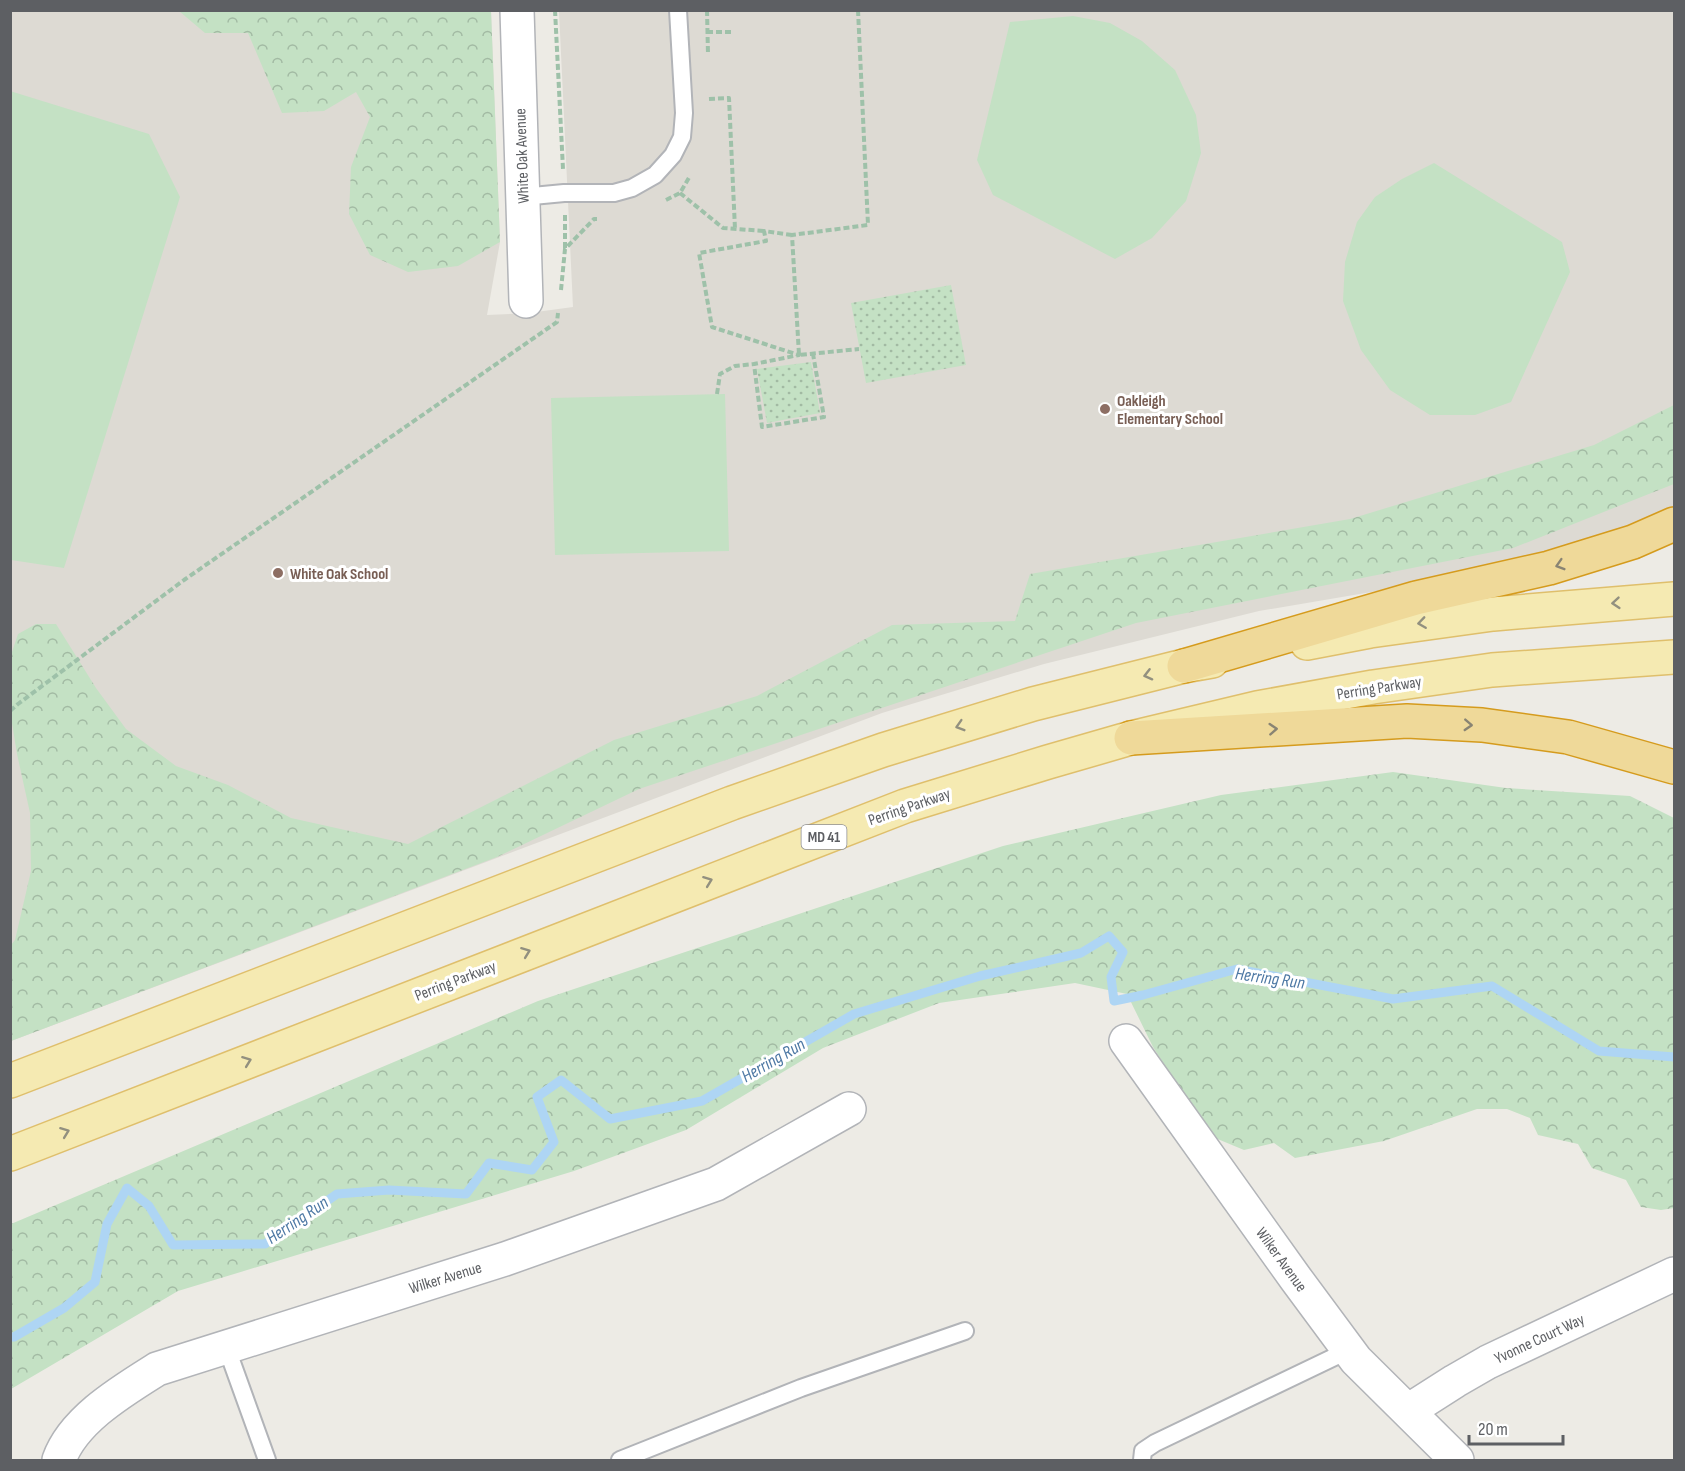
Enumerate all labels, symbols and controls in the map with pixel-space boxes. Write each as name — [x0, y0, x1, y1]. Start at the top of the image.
street label: White Oak Avenue — [511, 108, 534, 204]
place label: Oakleigh Elementary School — [1117, 392, 1223, 429]
marker: Oakleigh Elementary School — [1098, 402, 1112, 416]
one-way arrow — [1555, 557, 1566, 570]
place label: White Oak School — [290, 565, 388, 584]
marker: White Oak School — [271, 566, 285, 580]
one-way arrow — [1612, 597, 1621, 610]
one-way arrow — [1418, 617, 1427, 629]
one-way arrow — [1143, 668, 1153, 681]
street label: Perring Parkway — [1335, 672, 1423, 705]
one-way arrow — [1463, 718, 1472, 731]
one-way arrow — [955, 719, 966, 732]
one-way arrow — [1269, 723, 1278, 736]
street label: Perring Parkway — [866, 785, 953, 830]
road number: MD 41 — [802, 825, 846, 849]
one-way arrow — [702, 876, 713, 889]
one-way arrow — [520, 947, 531, 960]
street label: Perring Parkway — [412, 957, 499, 1006]
water label: Herring Run — [1234, 963, 1307, 994]
water label: Herring Run — [738, 1034, 809, 1087]
one-way arrow — [241, 1056, 251, 1069]
one-way arrow — [59, 1127, 70, 1140]
water label: Herring Run — [262, 1192, 333, 1249]
street label: Wilker Avenue — [1251, 1224, 1310, 1296]
street label: Wilker Avenue — [407, 1258, 484, 1298]
street label: Yvonne Court Way — [1492, 1310, 1588, 1369]
scale bar — [1469, 1408, 1564, 1446]
text: 20 m — [1478, 1419, 1508, 1440]

